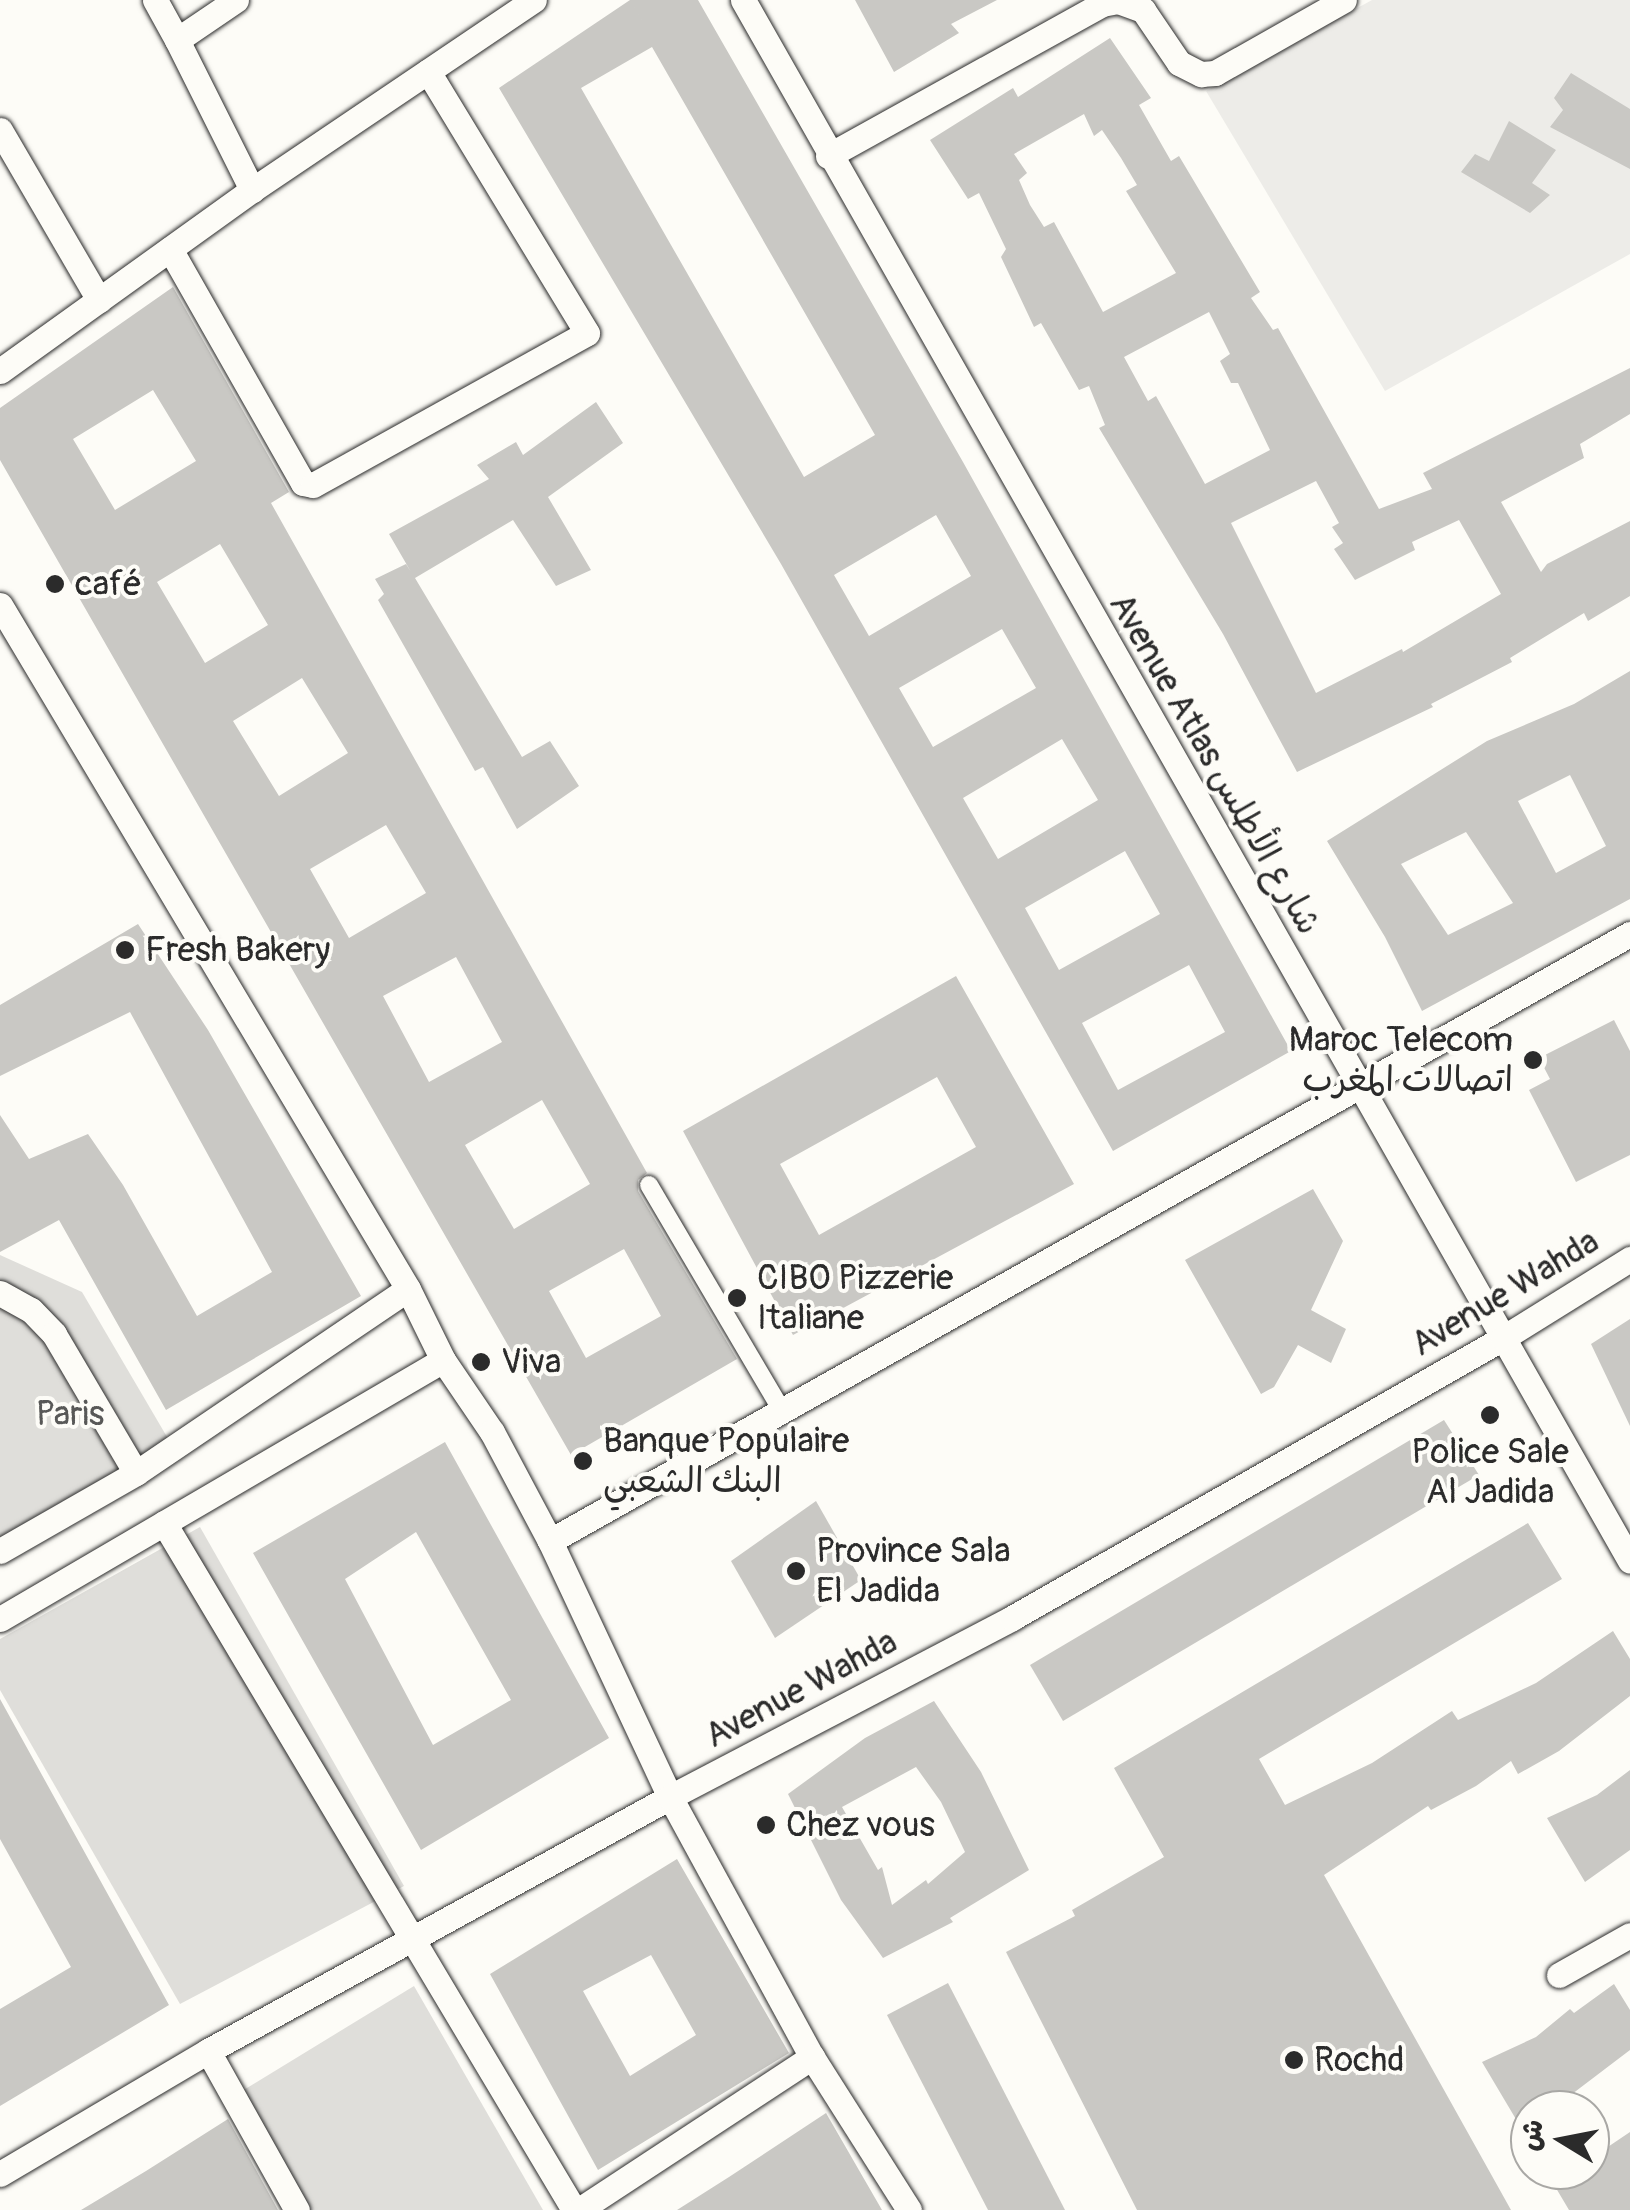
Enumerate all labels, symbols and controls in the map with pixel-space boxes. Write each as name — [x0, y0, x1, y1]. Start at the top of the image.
place label: café — [75, 563, 142, 605]
marker: café — [44, 573, 66, 595]
street label: Avenue Atlas شارع الأطلس — [1100, 586, 1330, 942]
place label: Fresh Bakery — [145, 929, 330, 971]
marker: Fresh Bakery — [114, 939, 136, 961]
place label: Maroc Telecom اتصالات المغرب — [1289, 1019, 1513, 1101]
marker: Maroc Telecom اتصالات المغرب — [1522, 1049, 1544, 1071]
street label: Avenue Wahda — [1404, 1221, 1606, 1365]
place label: CIBO Pizzerie Italiane — [757, 1257, 953, 1339]
marker: CIBO Pizzerie Italiane — [726, 1287, 748, 1309]
place label: Viva — [501, 1341, 561, 1383]
marker: Viva — [470, 1351, 492, 1373]
park label: Paris — [36, 1393, 104, 1435]
marker: Police Sale Al Jadida — [1479, 1404, 1501, 1426]
place label: Banque Populaire البنك الشعبي — [603, 1420, 849, 1502]
place label: Police Sale Al Jadida — [1411, 1431, 1569, 1513]
marker: Banque Populaire البنك الشعبي — [572, 1450, 594, 1472]
place label: Province Sala El Jadida — [816, 1530, 1011, 1612]
marker: Province Sala El Jadida — [785, 1560, 807, 1582]
street label: Avenue Wahda — [698, 1621, 904, 1757]
place label: Chez vous — [786, 1804, 935, 1846]
marker: Chez vous — [755, 1814, 777, 1836]
place label: Rochd — [1314, 2039, 1404, 2081]
marker: Rochd — [1283, 2049, 1305, 2071]
north arrow — [1510, 2090, 1610, 2190]
text: ش — [1512, 2117, 1552, 2153]

